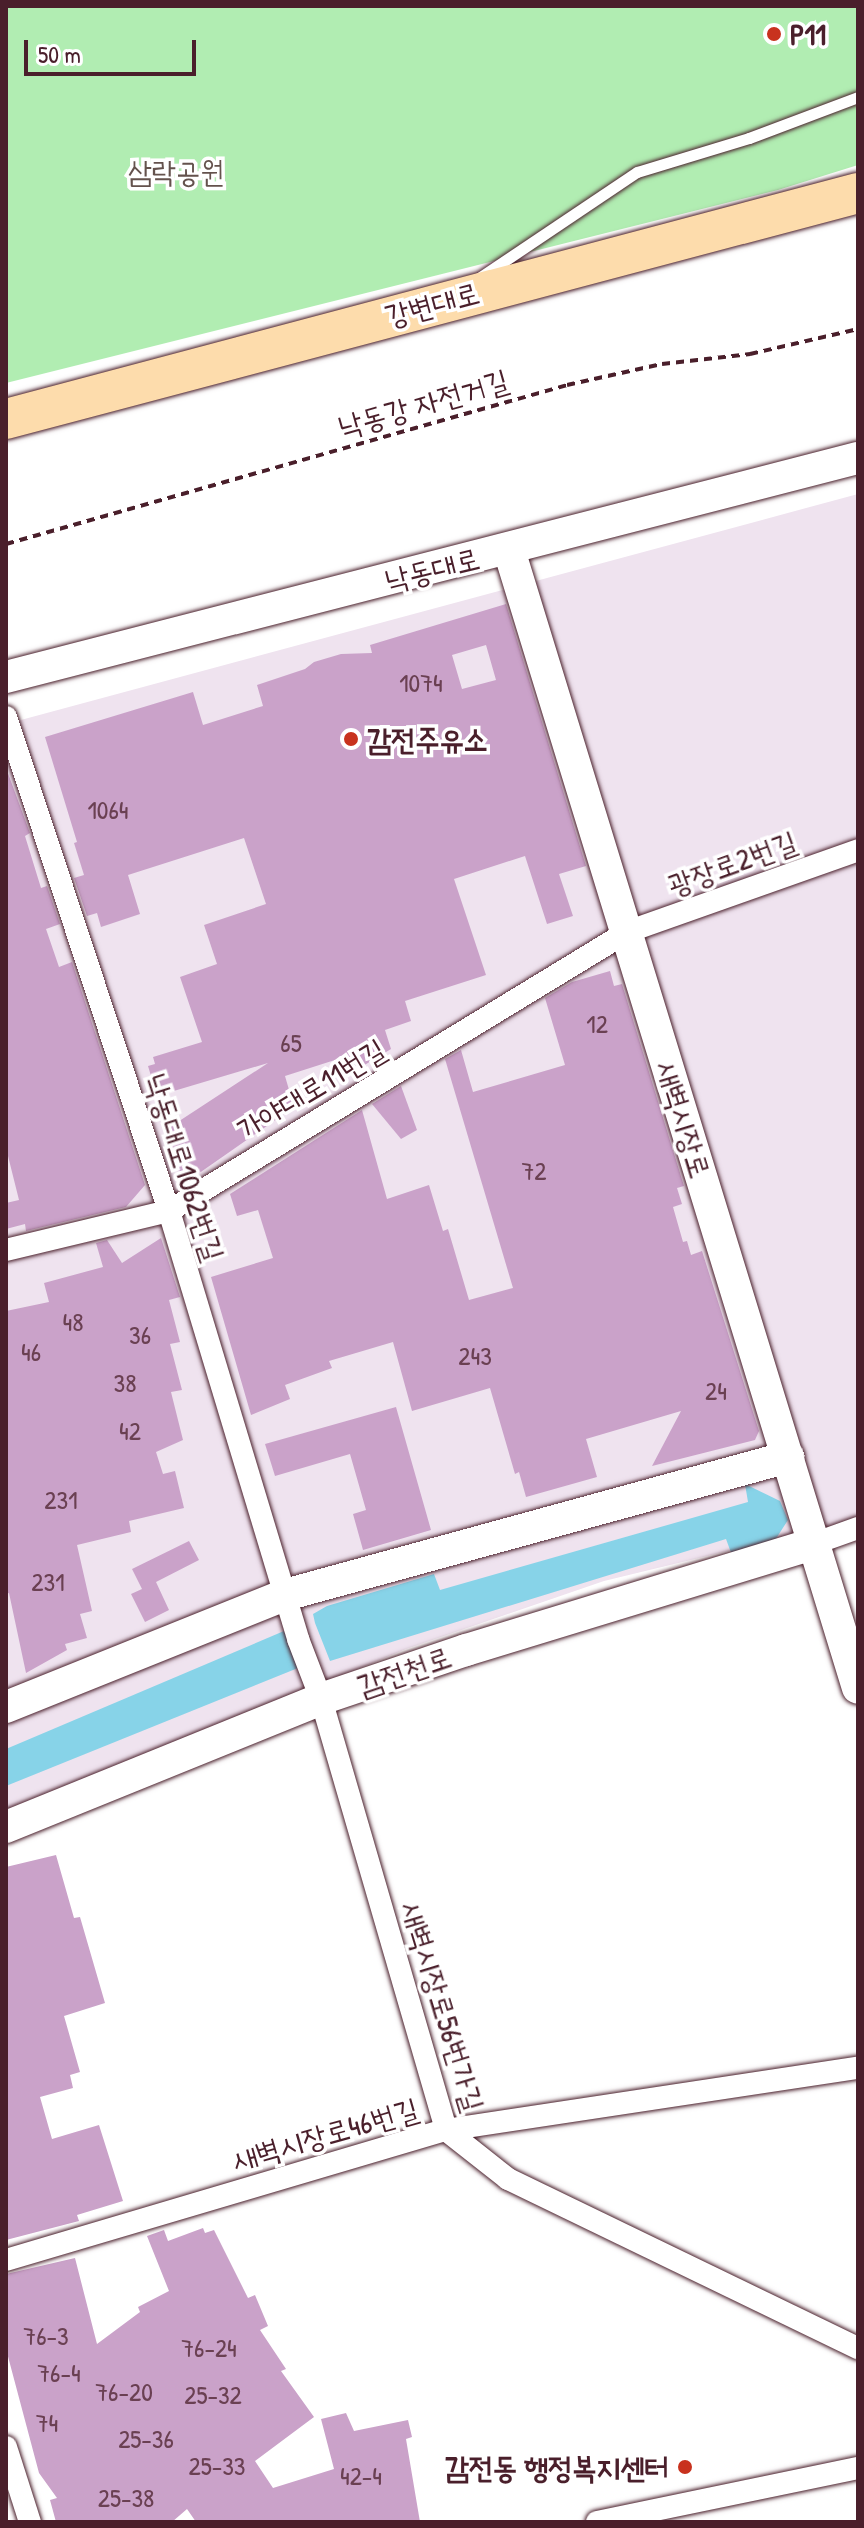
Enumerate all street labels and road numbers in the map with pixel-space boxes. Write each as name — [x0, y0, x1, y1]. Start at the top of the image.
street label: 강변대로 — [381, 274, 483, 334]
street label: 낙동강 자전거길 — [334, 361, 512, 445]
street label: 낙동대로 — [381, 540, 483, 598]
street label: 광장로2번길 — [663, 823, 801, 903]
street label: 가야대로11번길 — [230, 1031, 392, 1147]
street label: 새벽시장로 — [649, 1056, 719, 1182]
street label: 낙동대로1062번길 — [138, 1069, 232, 1265]
street label: 감전천로 — [352, 1638, 456, 1704]
street label: 새벽시장로56번가길 — [394, 1897, 492, 2115]
street label: 새벽시장로46번길 — [228, 2090, 422, 2178]

